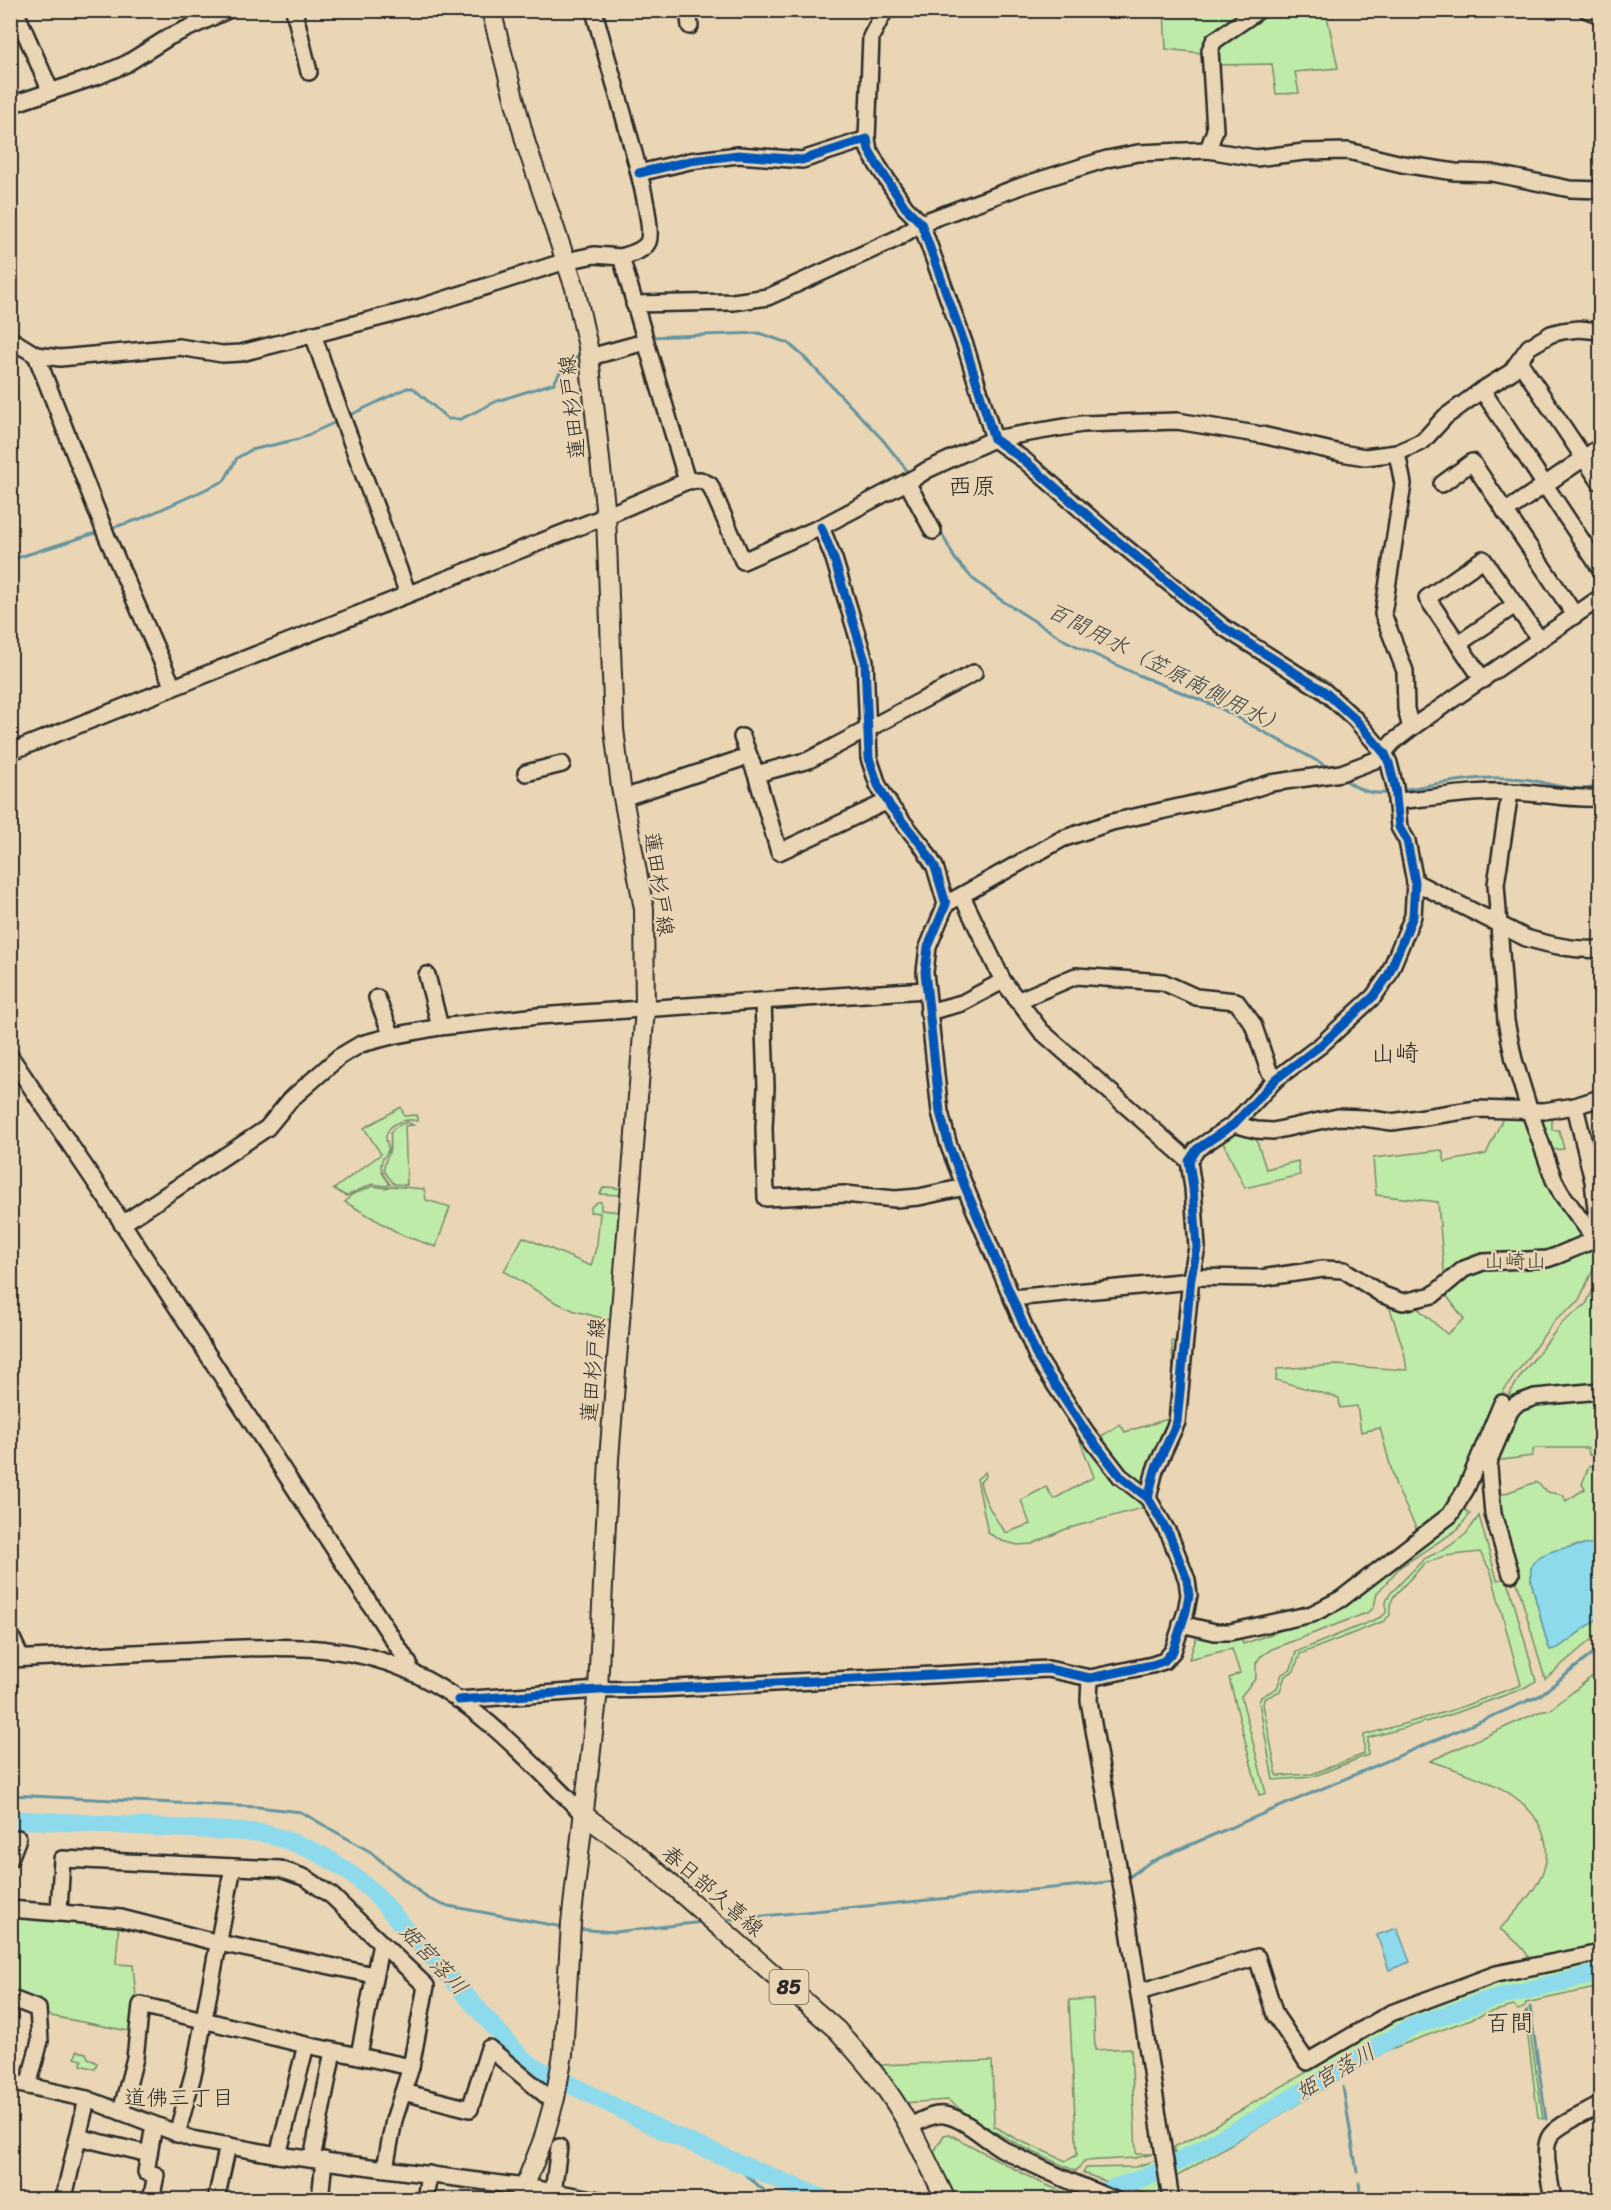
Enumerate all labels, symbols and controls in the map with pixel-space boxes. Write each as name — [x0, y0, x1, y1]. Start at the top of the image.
street label: 蓮田杉戸線 — [548, 353, 596, 461]
district label: 西原 — [948, 465, 996, 507]
water label: 百間用水（笠原南側用水） — [1040, 591, 1293, 746]
street label: 蓮田杉戸線 — [633, 829, 685, 939]
district label: 山崎 — [1371, 1032, 1419, 1074]
park label: 山崎山 — [1484, 1242, 1547, 1280]
street label: 蓮田杉戸線 — [569, 1316, 617, 1424]
street label: 春日部久喜線 — [653, 1835, 773, 1947]
water label: 姫宮落川 — [389, 1914, 478, 2005]
road number: 85 — [770, 1970, 808, 2004]
district label: 百間 — [1486, 2002, 1534, 2044]
water label: 姫宮落川 — [1287, 2033, 1383, 2110]
district label: 道佛三丁目 — [124, 2078, 234, 2117]

